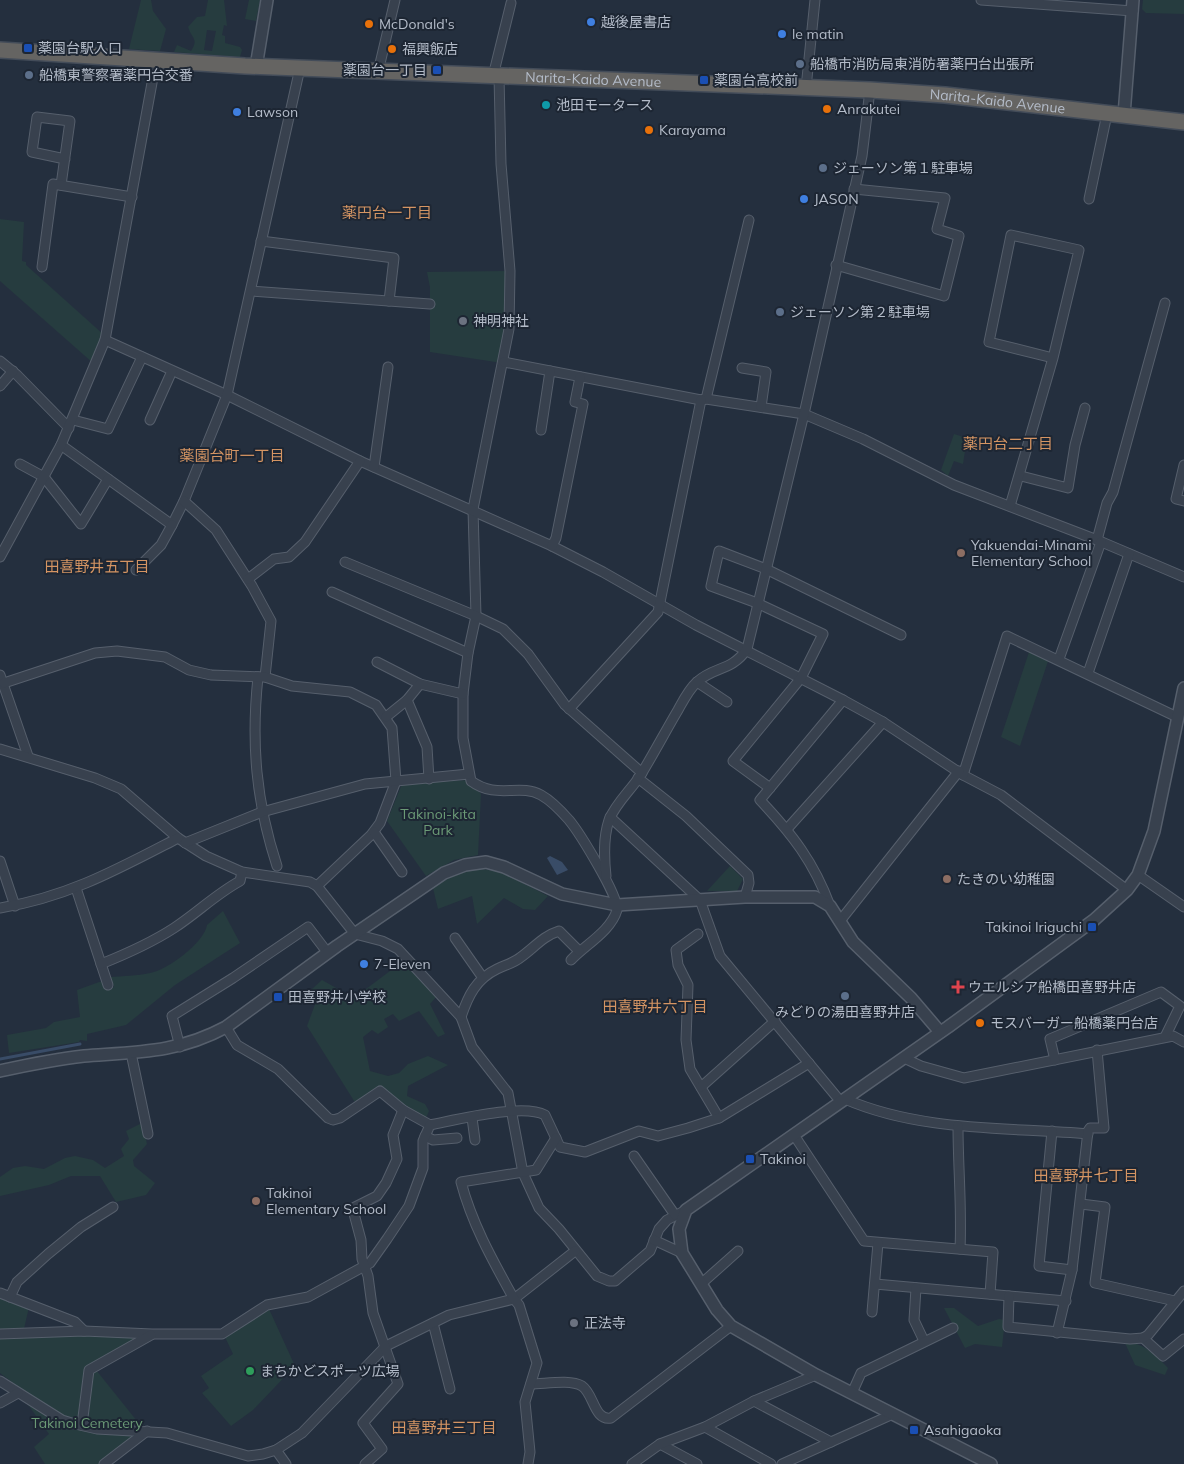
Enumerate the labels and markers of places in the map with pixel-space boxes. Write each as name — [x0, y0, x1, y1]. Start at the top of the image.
place label: 越後屋書店 — [601, 13, 671, 31]
place label: McDonald's — [379, 15, 455, 33]
marker: 越後屋書店 — [585, 16, 597, 28]
marker: McDonald's — [363, 18, 375, 30]
place label: le matin — [792, 25, 844, 43]
marker: le matin — [776, 28, 788, 40]
place label: 薬園台駅入口 — [38, 39, 122, 57]
place label: 福興飯店 — [402, 40, 458, 58]
marker: 薬園台駅入口 — [22, 42, 34, 54]
marker: 福興飯店 — [386, 43, 398, 55]
place label: 船橋市消防局東消防署薬円台出張所 — [810, 55, 1034, 73]
marker: 船橋市消防局東消防署薬円台出張所 — [794, 58, 806, 70]
place label: 薬園台一丁目 — [343, 61, 427, 79]
marker: 薬園台一丁目 — [431, 64, 443, 76]
place label: 船橋東警察署薬円台交番 — [39, 66, 193, 84]
marker: 船橋東警察署薬円台交番 — [23, 69, 35, 81]
place label: 薬園台高校前 — [714, 71, 798, 89]
marker: 薬園台高校前 — [698, 74, 710, 86]
place label: 池田モータース — [556, 96, 653, 114]
marker: 池田モータース — [540, 99, 552, 111]
place label: Anrakutei — [837, 100, 900, 118]
place label: Lawson — [247, 103, 298, 121]
marker: Anrakutei — [821, 103, 833, 115]
marker: Lawson — [231, 106, 243, 118]
place label: Karayama — [659, 121, 726, 139]
marker: Karayama — [643, 124, 655, 136]
place label: ジェーソン第１駐車場 — [833, 159, 973, 177]
marker: ジェーソン第１駐車場 — [817, 162, 829, 174]
place label: JASON — [814, 190, 859, 208]
marker: JASON — [798, 193, 810, 205]
place label: ジェーソン第２駐車場 — [790, 303, 930, 321]
marker: ジェーソン第２駐車場 — [774, 306, 786, 318]
place label: 神明神社 — [473, 312, 529, 330]
marker: 神明神社 — [457, 315, 469, 327]
place label: Yakuendai-Minami Elementary School — [970, 536, 1092, 570]
marker: Yakuendai-Minami Elementary School — [955, 547, 967, 559]
place label: たきのい幼稚園 — [957, 870, 1055, 888]
marker: たきのい幼稚園 — [941, 873, 953, 885]
place label: Takinoi Iriguchi — [985, 918, 1082, 936]
marker: Takinoi Iriguchi — [1086, 921, 1098, 933]
place label: 7-Eleven — [374, 955, 431, 973]
marker: 7-Eleven — [358, 958, 370, 970]
place label: ウエルシア船橋田喜野井店 — [968, 978, 1136, 996]
marker: ウエルシア船橋田喜野井店 — [952, 981, 964, 993]
place label: 田喜野井小学校 — [288, 988, 386, 1006]
marker: みどりの湯田喜野井店 — [839, 990, 851, 1002]
marker: 田喜野井小学校 — [272, 991, 284, 1003]
place label: みどりの湯田喜野井店 — [775, 1003, 915, 1021]
place label: モスバーガー船橋薬円台店 — [990, 1014, 1158, 1032]
marker: モスバーガー船橋薬円台店 — [974, 1017, 986, 1029]
place label: Takinoi — [760, 1150, 806, 1168]
marker: Takinoi — [744, 1153, 756, 1165]
place label: Takinoi Elementary School — [266, 1184, 386, 1218]
marker: Takinoi Elementary School — [250, 1195, 262, 1207]
place label: 正法寺 — [584, 1314, 626, 1332]
marker: 正法寺 — [568, 1317, 580, 1329]
place label: まちかどスポーツ広場 — [260, 1362, 400, 1380]
marker: まちかどスポーツ広場 — [244, 1365, 256, 1377]
place label: Asahigaoka — [924, 1421, 1001, 1439]
marker: Asahigaoka — [908, 1424, 920, 1436]

